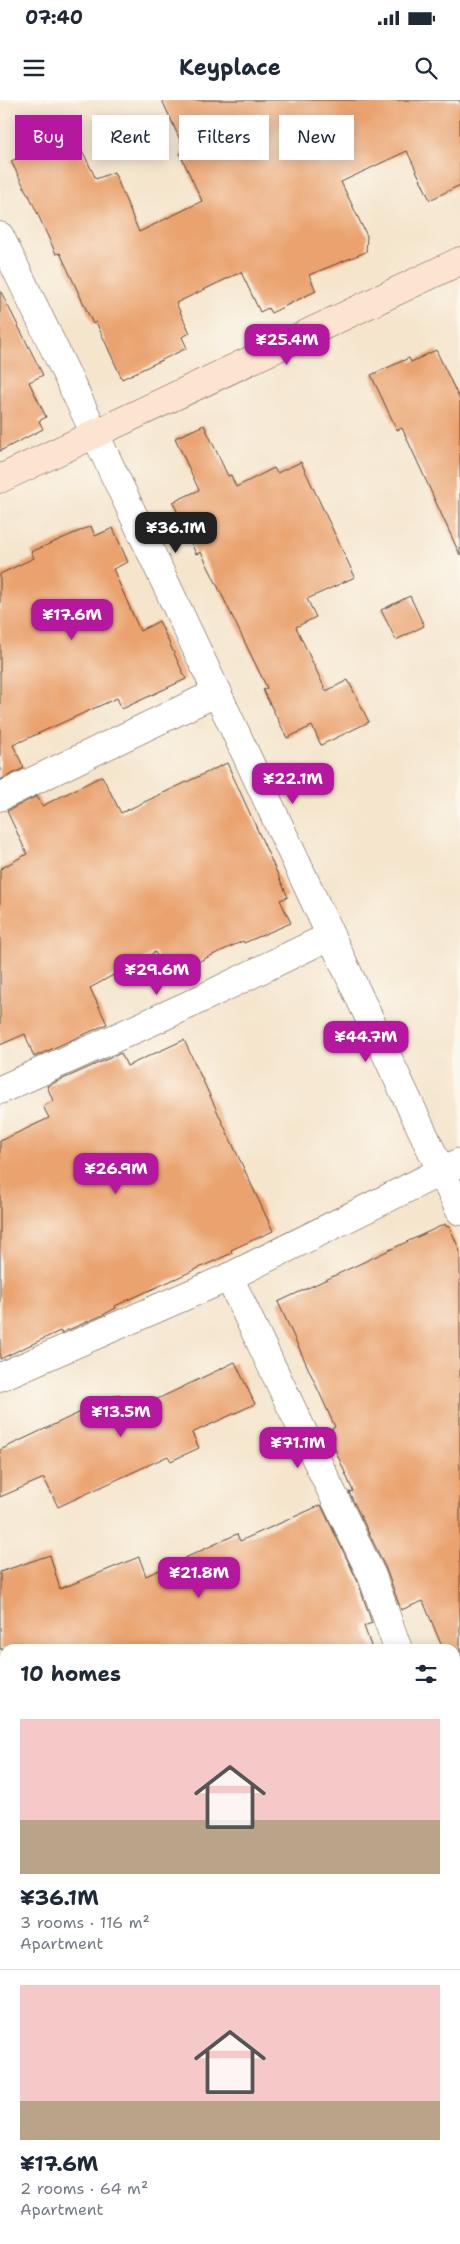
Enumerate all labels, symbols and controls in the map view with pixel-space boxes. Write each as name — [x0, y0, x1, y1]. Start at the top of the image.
text: 07:40 — [25, 5, 83, 30]
text: Keyplace — [179, 53, 281, 82]
icon: menu — [20, 54, 48, 82]
icon: search — [412, 54, 440, 82]
chip: Buy — [15, 115, 82, 160]
chip: Rent — [92, 115, 169, 160]
chip: Filters — [179, 115, 269, 160]
chip: New — [279, 115, 354, 160]
pin: ¥25.4M — [246, 324, 328, 366]
text: ¥25.4M — [256, 329, 318, 350]
pin: ¥36.1M — [135, 512, 217, 554]
text: ¥36.1M — [146, 517, 206, 538]
pin: ¥17.6M — [31, 598, 113, 641]
text: ¥17.6M — [42, 604, 102, 625]
pin: ¥22.1M — [252, 762, 334, 805]
text: ¥22.1M — [263, 768, 323, 789]
pin: ¥29.6M — [116, 954, 198, 996]
text: ¥29.6M — [125, 959, 189, 980]
pin: ¥44.7M — [325, 1020, 407, 1063]
text: ¥44.7M — [334, 1026, 398, 1047]
pin: ¥26.9M — [75, 1152, 157, 1195]
text: ¥26.9M — [84, 1158, 148, 1179]
pin: ¥13.5M — [80, 1396, 162, 1438]
text: ¥13.5M — [91, 1401, 151, 1422]
pin: ¥71.1M — [257, 1426, 339, 1469]
text: ¥71.1M — [270, 1432, 326, 1453]
pin: ¥21.8M — [158, 1556, 240, 1599]
text: ¥21.8M — [169, 1562, 229, 1583]
text: 10 homes — [20, 1660, 121, 1688]
icon: filters — [412, 1660, 440, 1688]
icon: home — [185, 1752, 275, 1842]
text: ¥36.1M — [20, 1884, 99, 1912]
text: 3 rooms · 116 m² — [20, 1912, 150, 1933]
text: Apartment — [20, 1933, 103, 1954]
icon: home — [185, 2017, 275, 2107]
text: ¥17.6M — [20, 2150, 98, 2178]
text: 2 rooms · 64 m² — [20, 2178, 148, 2199]
text: Apartment — [20, 2199, 103, 2220]

